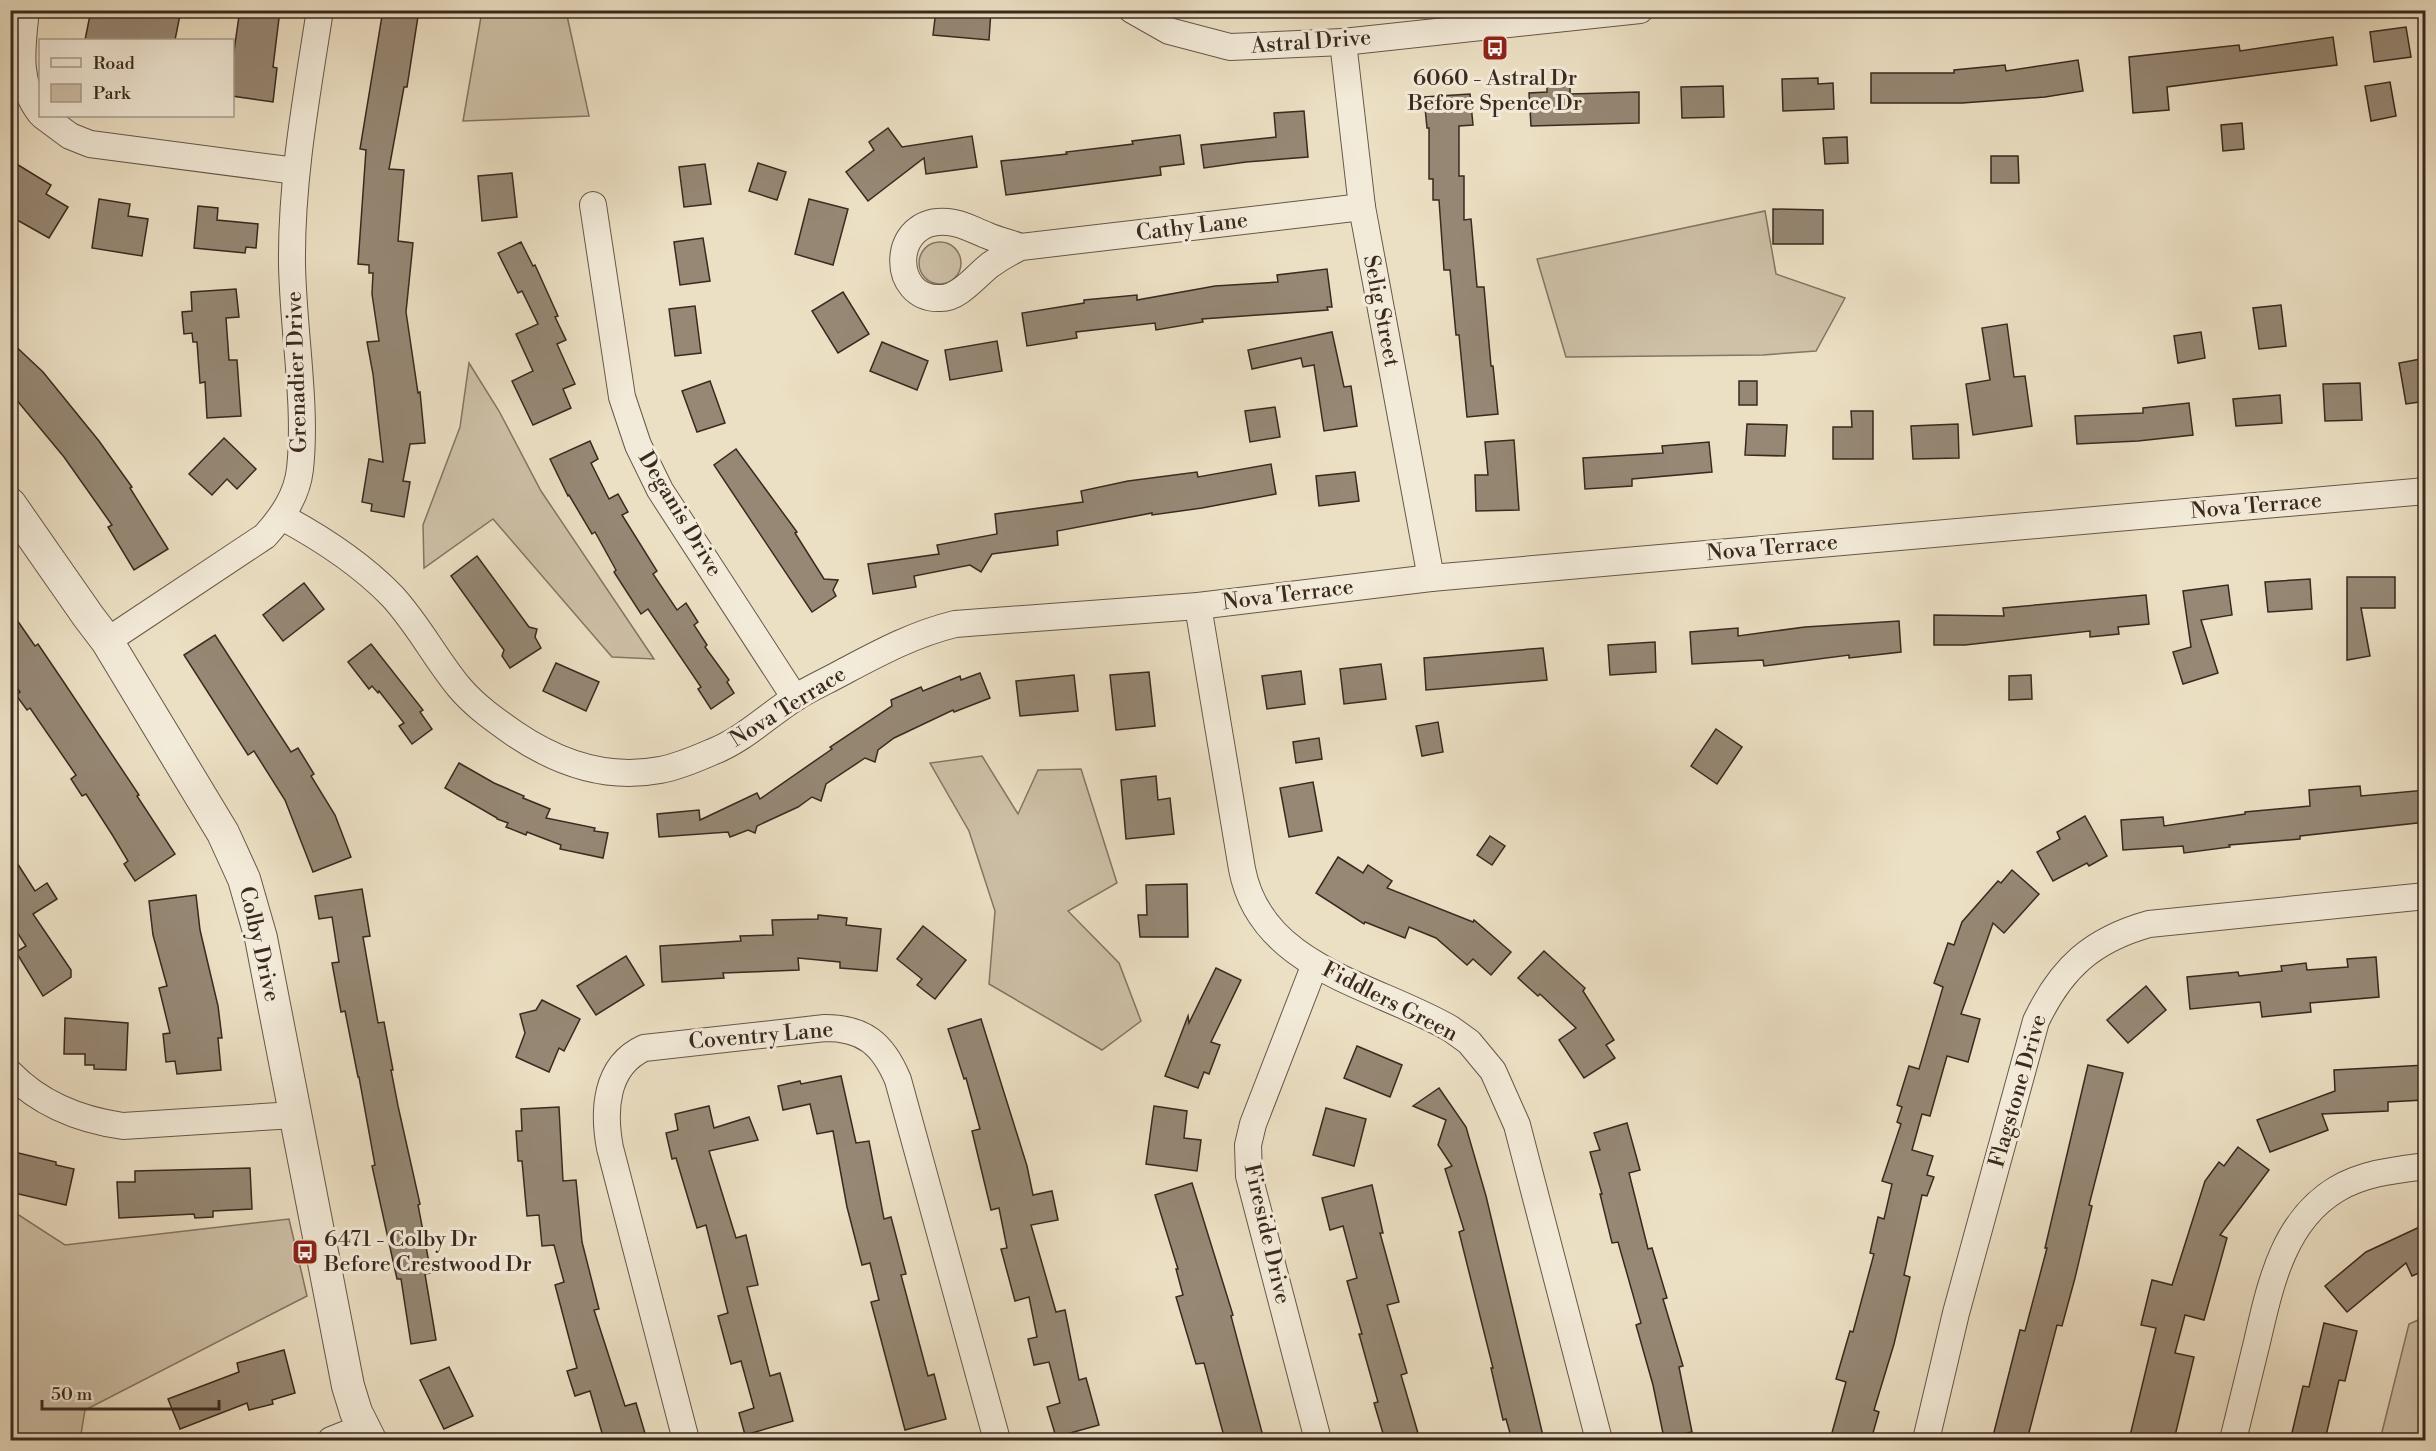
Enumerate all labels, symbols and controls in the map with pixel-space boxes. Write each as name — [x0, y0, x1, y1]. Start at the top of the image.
street label: Astral Drive — [1249, 24, 1372, 60]
bus stop icon: 6060 - Astral Dr Before Spence Dr — [1480, 33, 1510, 63]
legend — [39, 39, 234, 117]
text: Road — [93, 52, 136, 75]
place label: 6060 - Astral Dr Before Spence Dr — [1407, 65, 1582, 117]
text: Park — [93, 82, 132, 105]
street label: Cathy Lane — [1135, 207, 1249, 247]
street label: Selig Street — [1357, 253, 1405, 369]
street label: Grenadier Drive — [281, 291, 313, 453]
street label: Deganis Drive — [632, 446, 728, 582]
street label: Nova Terrace — [2189, 487, 2323, 525]
street label: Nova Terrace — [1705, 529, 1839, 567]
street label: Nova Terrace — [1221, 574, 1355, 616]
street label: Nova Terrace — [725, 661, 851, 753]
street label: Colby Drive — [233, 884, 285, 1004]
street label: Fiddlers Green — [1318, 956, 1462, 1048]
street label: Flagstone Drive — [1983, 1011, 2053, 1171]
street label: Coventry Lane — [688, 1016, 834, 1056]
street label: Fireside Drive — [1238, 1161, 1296, 1307]
place label: 6471 - Colby Dr Before Crestwood Dr — [323, 1226, 532, 1278]
bus stop icon: 6471 - Colby Dr Before Crestwood Dr — [290, 1237, 320, 1267]
scale bar — [42, 1373, 219, 1411]
text: 50 m — [51, 1383, 93, 1406]

